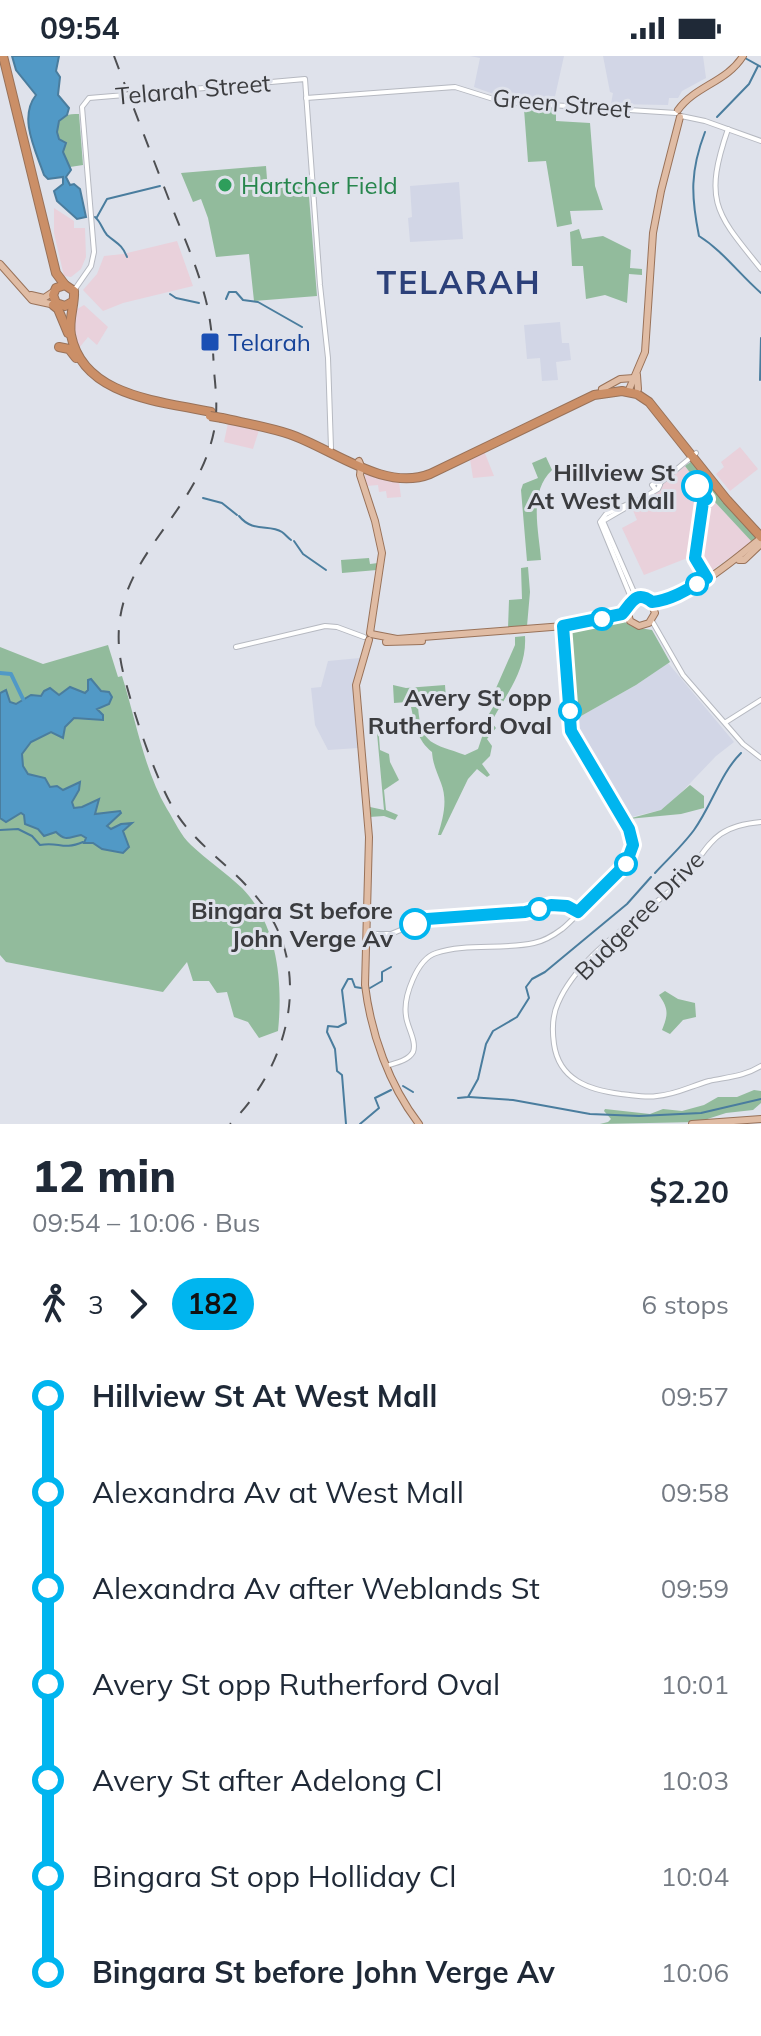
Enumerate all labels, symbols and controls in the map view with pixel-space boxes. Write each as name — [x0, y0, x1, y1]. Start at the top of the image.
text: 09:54 — [40, 9, 119, 47]
street label: Telarah Street — [114, 67, 272, 111]
street label: Green Street — [491, 82, 633, 124]
place label: Hartcher Field — [241, 170, 398, 200]
marker: Hartcher Field — [216, 176, 234, 194]
district label: TELARAH — [376, 262, 542, 302]
place label: Telarah — [228, 327, 311, 357]
marker: Telarah — [199, 331, 221, 353]
place label: Hillview St At West Mall — [527, 457, 675, 515]
marker: Hillview St At West Mall — [682, 471, 712, 501]
unlabelled marker — [686, 573, 708, 595]
unlabelled marker — [591, 608, 613, 630]
place label: Avery St opp Rutherford Oval — [368, 682, 552, 740]
marker: Avery St opp Rutherford Oval — [559, 700, 581, 722]
street label: Budgeree Drive — [568, 844, 710, 986]
unlabelled marker — [615, 853, 637, 875]
place label: Bingara St before John Verge Av — [191, 895, 394, 953]
unlabelled marker — [528, 898, 550, 920]
marker: Bingara St before John Verge Av — [400, 909, 430, 939]
text: 12 min — [32, 1148, 176, 1203]
text: $2.20 — [650, 1173, 729, 1211]
text: 09:54 – 10:06 · Bus — [32, 1206, 261, 1239]
icon: walk — [32, 1282, 76, 1326]
icon: forward — [116, 1282, 160, 1326]
text: 182 — [188, 1286, 238, 1321]
text: 3 — [88, 1288, 104, 1321]
text: 6 stops — [642, 1288, 729, 1321]
text: Hillview St At West Mall — [92, 1377, 437, 1415]
text: 09:57 — [661, 1380, 729, 1413]
text: Alexandra Av at West Mall — [92, 1473, 464, 1511]
text: 09:58 — [661, 1476, 729, 1509]
text: Alexandra Av after Weblands St — [92, 1569, 540, 1607]
text: 09:59 — [661, 1572, 729, 1605]
text: Avery St opp Rutherford Oval — [92, 1665, 500, 1703]
text: 10:01 — [661, 1668, 729, 1701]
text: Avery St after Adelong Cl — [92, 1761, 442, 1799]
text: 10:03 — [661, 1764, 729, 1797]
text: Bingara St opp Holliday Cl — [92, 1857, 457, 1895]
text: 10:04 — [661, 1860, 729, 1893]
text: Bingara St before John Verge Av — [92, 1953, 555, 1991]
text: 10:06 — [661, 1956, 729, 1989]

